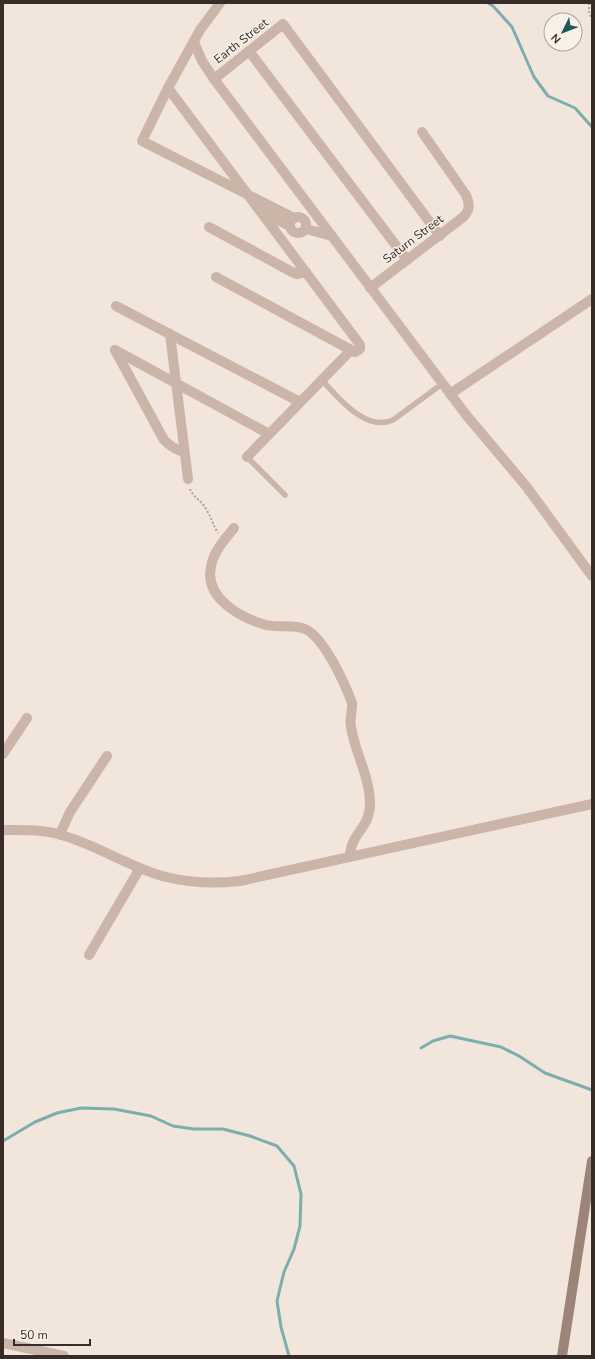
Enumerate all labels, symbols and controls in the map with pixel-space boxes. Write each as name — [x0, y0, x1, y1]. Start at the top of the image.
north arrow — [543, 12, 583, 52]
street label: Earth Street — [211, 14, 272, 67]
text: N — [548, 30, 564, 47]
street label: Saturn Street — [380, 211, 447, 267]
scale bar — [14, 1321, 90, 1347]
text: 50 m — [20, 1327, 48, 1343]

